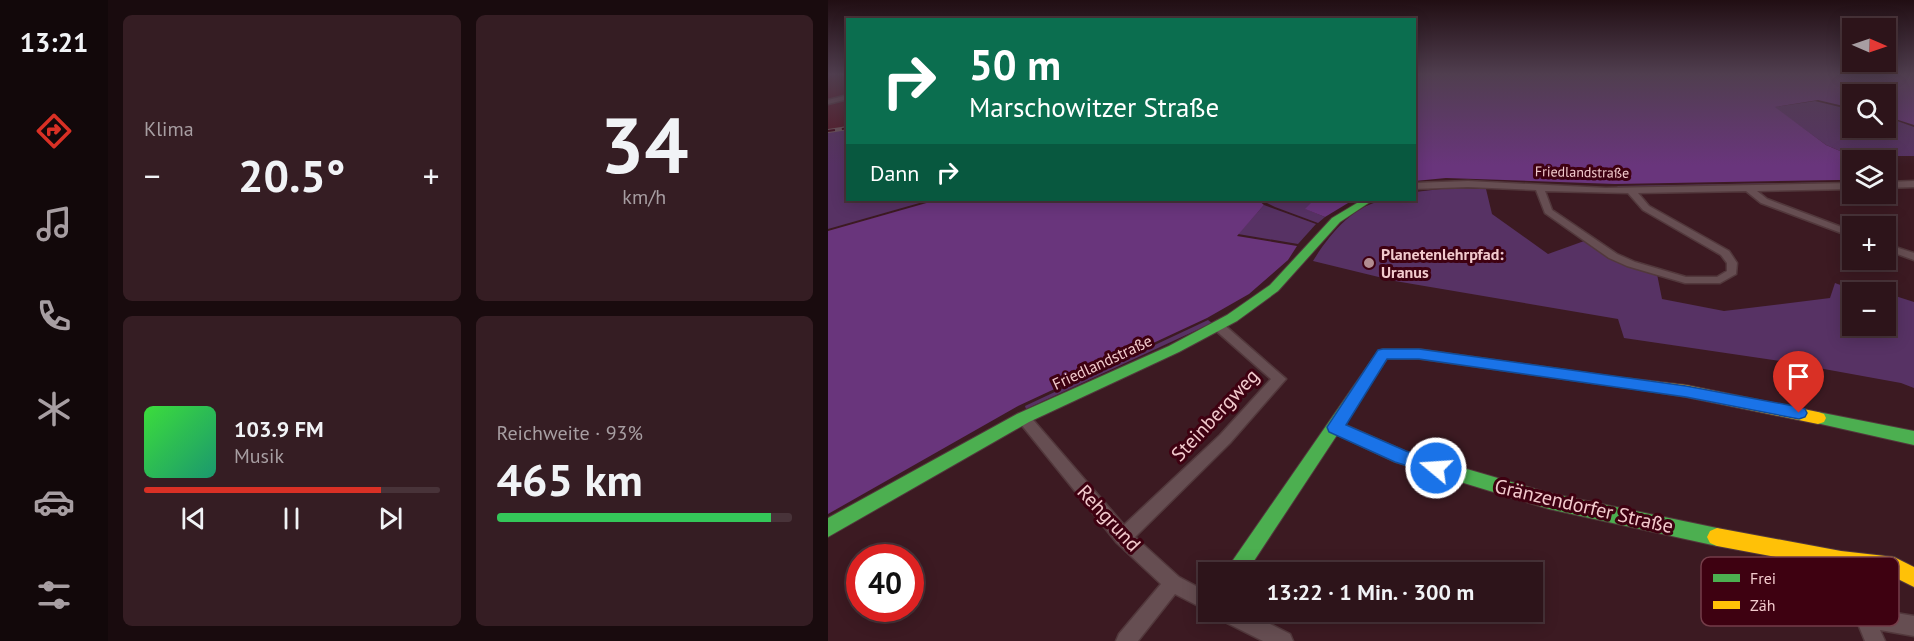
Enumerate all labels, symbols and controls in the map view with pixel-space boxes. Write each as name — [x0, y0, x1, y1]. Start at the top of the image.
north arrow — [1842, 18, 1896, 72]
map controls — [1842, 18, 1896, 336]
text: 13:21 — [20, 25, 88, 59]
text: 50 m — [969, 37, 1061, 92]
icon: right — [870, 42, 948, 120]
button: search — [1842, 84, 1896, 138]
text: Marschowitzer Straße — [969, 90, 1219, 124]
text: 34 — [600, 94, 688, 195]
icon: directions — [33, 110, 75, 152]
text: Klima — [144, 116, 194, 142]
text: 20.5° — [238, 146, 345, 204]
button: layers — [1842, 150, 1896, 204]
text: − — [144, 154, 161, 197]
text: + — [423, 154, 440, 197]
icon: right — [931, 156, 964, 189]
text: Dann — [870, 159, 919, 187]
street label: Friedlandstraße — [1535, 162, 1629, 182]
text: km/h — [622, 184, 666, 210]
icon: music — [33, 203, 75, 245]
button: + — [1842, 216, 1896, 270]
place label: Planetenlehrpfad: Uranus — [1381, 244, 1504, 282]
marker: Planetenlehrpfad: Uranus — [1362, 256, 1376, 270]
button: − — [1842, 282, 1896, 336]
icon: phone — [33, 295, 75, 337]
street label: Friedlandstraße — [1049, 330, 1155, 394]
pin — [1773, 351, 1824, 413]
icon: arrive — [1782, 360, 1815, 393]
street label: Steinbergweg — [1165, 363, 1265, 467]
icon: climate — [33, 388, 75, 430]
text: 103.9 FM — [234, 415, 324, 443]
text: Reichweite · 93% — [497, 420, 643, 446]
position arrow — [1404, 436, 1468, 500]
text: Musik — [234, 443, 284, 469]
text: 465 km — [497, 450, 643, 508]
street label: Gränzendorfer Straße — [1492, 473, 1676, 539]
street label: Rehgrund — [1072, 479, 1146, 557]
icon: car — [33, 481, 75, 523]
icon: previous — [177, 502, 210, 535]
icon: pause — [275, 502, 308, 535]
icon: next — [374, 502, 407, 535]
speed limit sign: 40 — [846, 544, 924, 622]
legend — [1701, 557, 1899, 626]
text: Frei — [1750, 568, 1776, 588]
icon: filters — [33, 574, 75, 616]
text: 13:22 · 1 Min. · 300 m — [1267, 578, 1474, 606]
text: Zäh — [1750, 595, 1775, 615]

